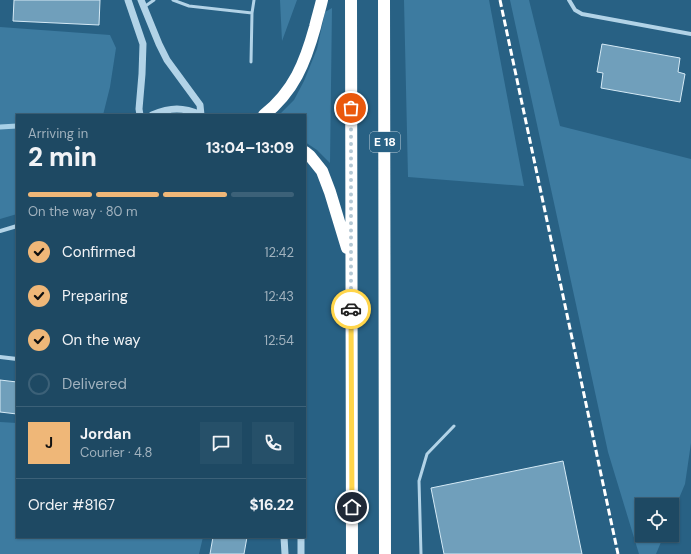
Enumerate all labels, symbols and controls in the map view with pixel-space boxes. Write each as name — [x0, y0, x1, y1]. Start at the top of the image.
pin — [334, 91, 368, 125]
icon: bag — [340, 97, 362, 119]
text: Arriving in — [28, 125, 88, 142]
road number: E 18 — [370, 132, 400, 152]
text: 13:04–13:09 — [206, 138, 294, 158]
text: 2 min — [28, 140, 97, 174]
text: On the way · 80 m — [28, 203, 138, 220]
icon: check — [28, 241, 50, 263]
text: Confirmed — [62, 242, 136, 262]
text: 12:42 — [264, 244, 294, 261]
icon: check — [28, 285, 50, 307]
text: Preparing — [62, 286, 128, 306]
text: 12:43 — [264, 288, 294, 305]
courier — [331, 289, 371, 329]
icon: car — [340, 298, 362, 320]
icon: check — [28, 329, 50, 351]
text: On the way — [62, 330, 141, 350]
text: 12:54 — [264, 332, 294, 349]
text: Delivered — [62, 374, 127, 394]
button: chat — [200, 422, 242, 464]
button: phone — [252, 422, 294, 464]
text: Jordan — [80, 424, 131, 444]
text: J — [45, 433, 53, 453]
text: Courier · 4.8 — [80, 444, 152, 461]
pin — [335, 490, 369, 524]
text: Order #8167 — [28, 495, 115, 515]
text: $16.22 — [249, 495, 294, 515]
icon: home — [341, 496, 363, 518]
map controls — [635, 498, 679, 542]
button: locate — [635, 498, 679, 542]

